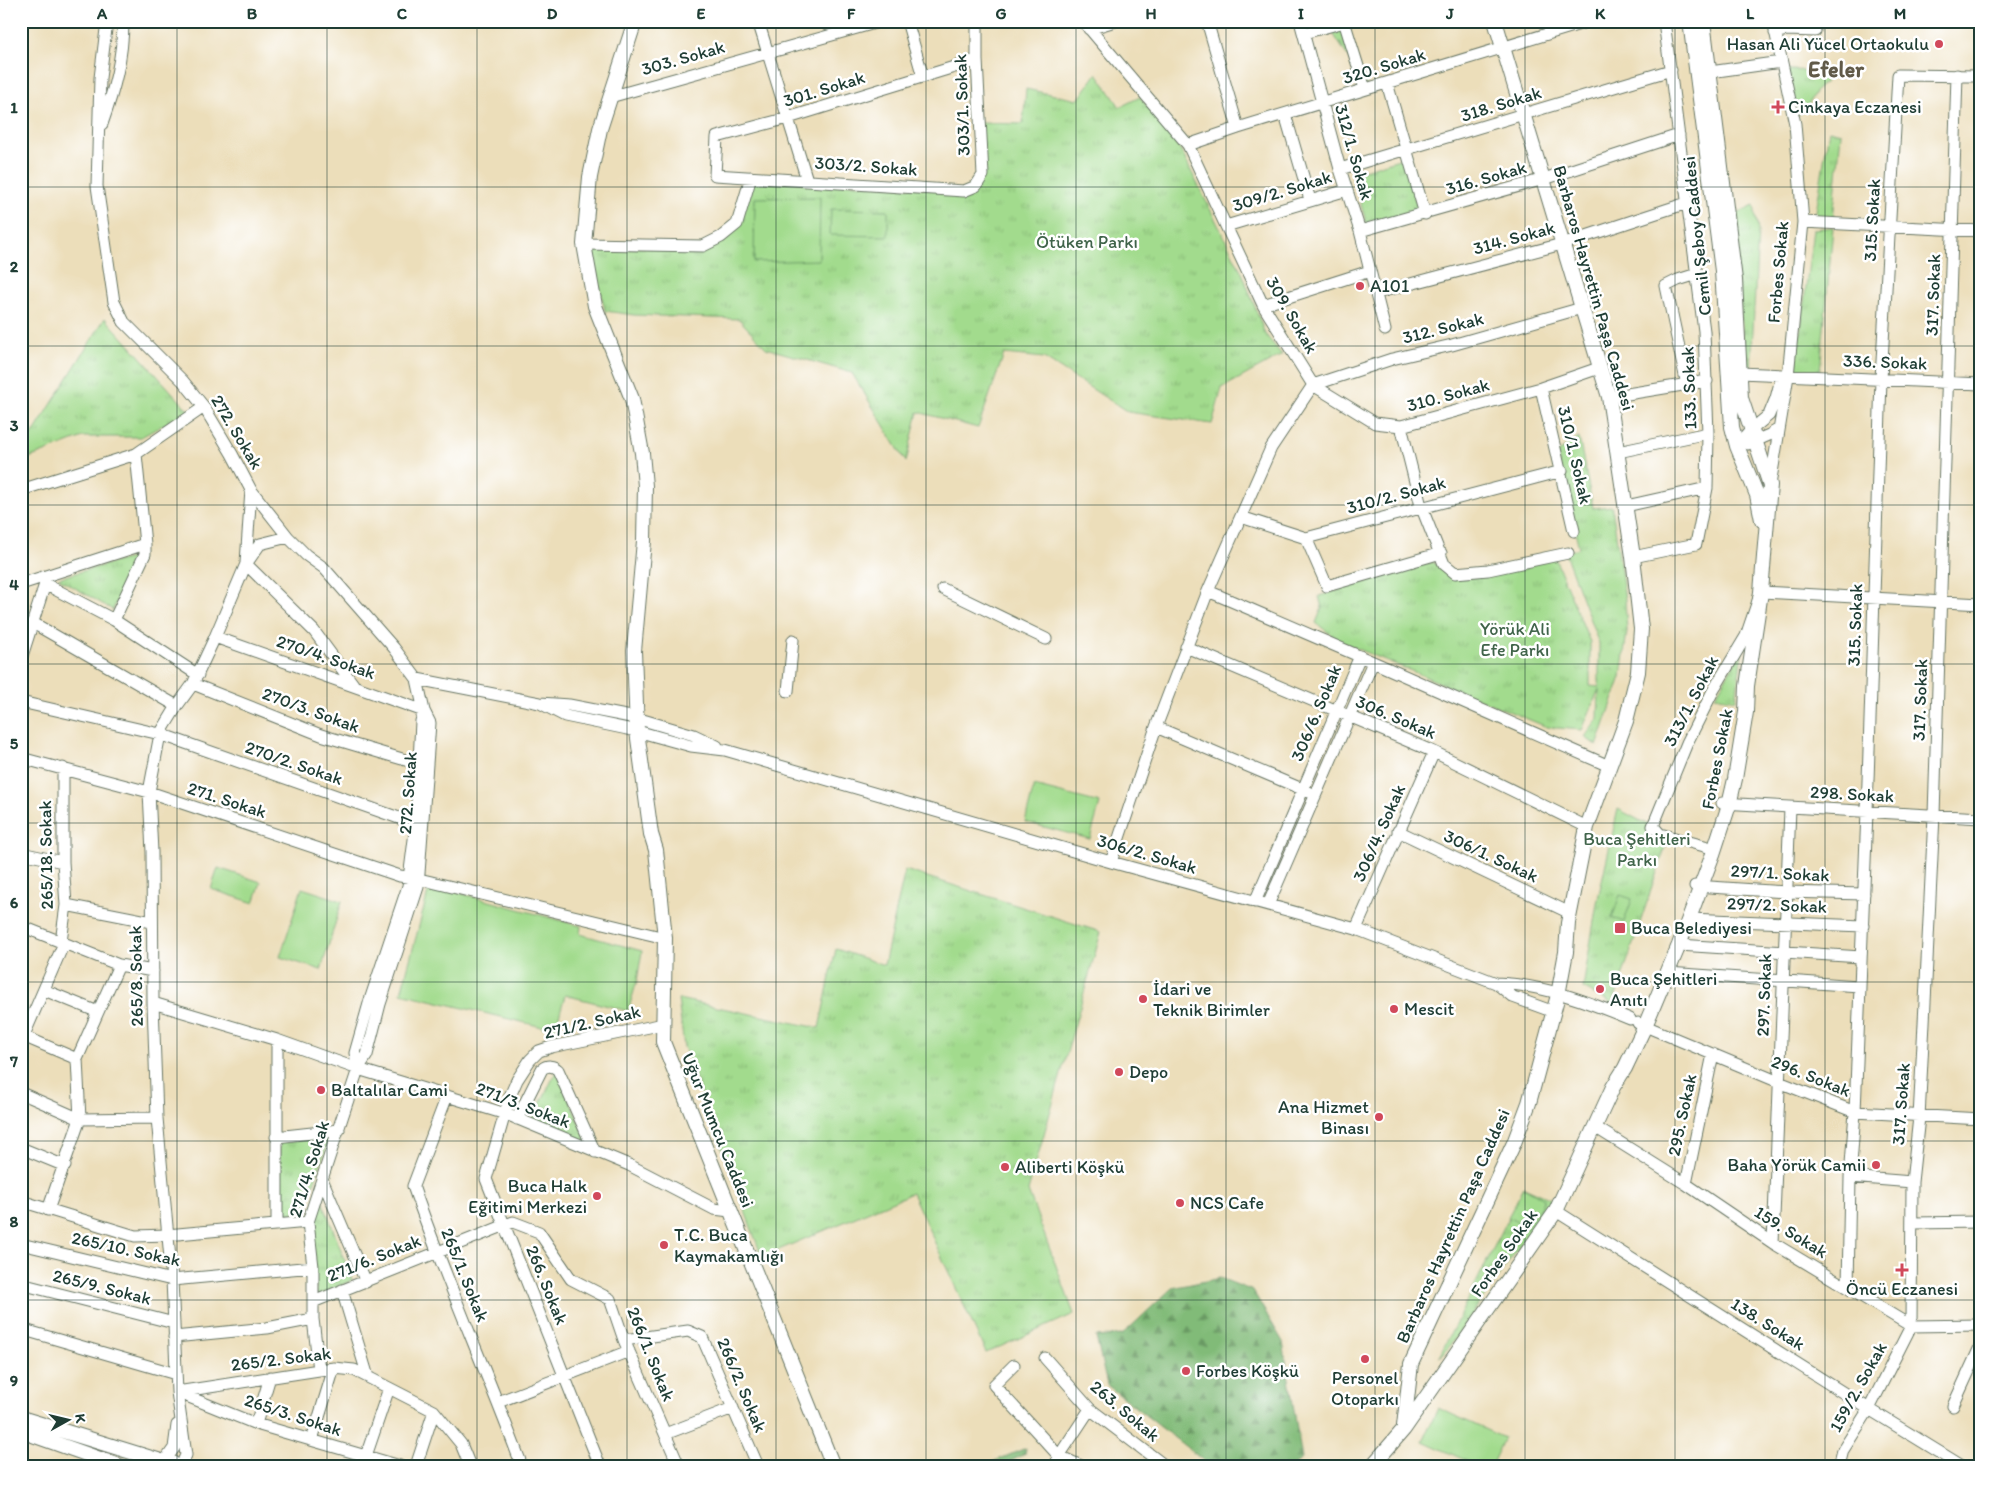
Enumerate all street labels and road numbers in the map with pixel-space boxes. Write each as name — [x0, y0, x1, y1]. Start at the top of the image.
street label: 303. Sokak — [639, 36, 727, 80]
street label: 320. Sokak — [1340, 43, 1428, 89]
street label: 303/1. Sokak — [949, 54, 975, 156]
street label: 301. Sokak — [780, 66, 868, 112]
street label: 318. Sokak — [1458, 81, 1544, 127]
street label: 312/1. Sokak — [1330, 102, 1378, 202]
street label: 303/2. Sokak — [814, 151, 918, 181]
street label: Cemil Şeboy Caddesi — [1678, 155, 1716, 317]
street label: 316. Sokak — [1443, 156, 1529, 200]
street label: Barbaros Hayrettin Paşa Caddesi — [1548, 163, 1640, 413]
street label: 309/2. Sokak — [1230, 165, 1334, 217]
street label: 315. Sokak — [1859, 178, 1885, 262]
street label: 314. Sokak — [1471, 216, 1557, 260]
street label: Forbes Sokak — [1763, 220, 1793, 324]
street label: 317. Sokak — [1921, 254, 1945, 336]
street label: 309. Sokak — [1261, 272, 1323, 358]
street label: 312. Sokak — [1400, 307, 1486, 349]
street label: 133. Sokak — [1677, 346, 1701, 430]
street label: 336. Sokak — [1842, 350, 1928, 374]
street label: 310. Sokak — [1404, 373, 1492, 417]
street label: 272. Sokak — [206, 391, 268, 473]
street label: 310/1. Sokak — [1553, 404, 1597, 506]
street label: 310/2. Sokak — [1344, 471, 1448, 519]
street label: 315. Sokak — [1843, 583, 1867, 667]
street label: 270/4. Sokak — [274, 630, 378, 684]
street label: 313/1. Sokak — [1659, 652, 1723, 750]
street label: 317. Sokak — [1908, 659, 1932, 741]
street label: 306/6. Sokak — [1286, 661, 1346, 765]
street label: 270/3. Sokak — [259, 682, 363, 738]
street label: 306. Sokak — [1352, 690, 1440, 744]
street label: Forbes Sokak — [1696, 707, 1738, 811]
street label: 270/2. Sokak — [242, 736, 346, 790]
street label: 272. Sokak — [394, 751, 422, 835]
street label: 271. Sokak — [185, 777, 269, 823]
street label: 306/4. Sokak — [1348, 781, 1410, 885]
street label: 298. Sokak — [1810, 781, 1894, 807]
street label: 265/18. Sokak — [34, 800, 58, 910]
street label: 306/1. Sokak — [1440, 825, 1542, 887]
street label: 306/2. Sokak — [1095, 829, 1199, 879]
street label: 297/1. Sokak — [1730, 859, 1830, 887]
street label: 297/2. Sokak — [1727, 892, 1827, 918]
street label: 265/8. Sokak — [124, 925, 148, 1027]
street label: 297. Sokak — [1752, 953, 1776, 1037]
street label: 271/2. Sokak — [541, 1000, 643, 1044]
street label: Uğur Mumcu Caddesi — [677, 1049, 759, 1211]
street label: 296. Sokak — [1768, 1050, 1854, 1102]
street label: 317. Sokak — [1887, 1062, 1915, 1146]
street label: 295. Sokak — [1663, 1072, 1701, 1158]
street label: 271/3. Sokak — [473, 1077, 573, 1133]
street label: Barbaros Hayrettin Paşa Caddesi — [1391, 1105, 1515, 1347]
street label: 271/4. Sokak — [284, 1118, 334, 1220]
street label: 159. Sokak — [1750, 1201, 1832, 1263]
street label: Forbes Sokak — [1466, 1205, 1542, 1301]
street label: 265/1. Sokak — [436, 1225, 494, 1325]
street label: 265/10. Sokak — [70, 1227, 182, 1271]
street label: 271/6. Sokak — [324, 1229, 424, 1287]
street label: 266. Sokak — [521, 1242, 573, 1328]
street label: 265/9. Sokak — [51, 1264, 153, 1310]
street label: 138. Sokak — [1727, 1293, 1809, 1355]
street label: 266/1. Sokak — [622, 1304, 680, 1404]
street label: 266/2. Sokak — [712, 1334, 772, 1436]
street label: 159/2. Sokak — [1824, 1338, 1892, 1436]
street label: 265/2. Sokak — [230, 1342, 332, 1376]
street label: 263. Sokak — [1086, 1376, 1164, 1446]
street label: 265/3. Sokak — [242, 1389, 344, 1441]

